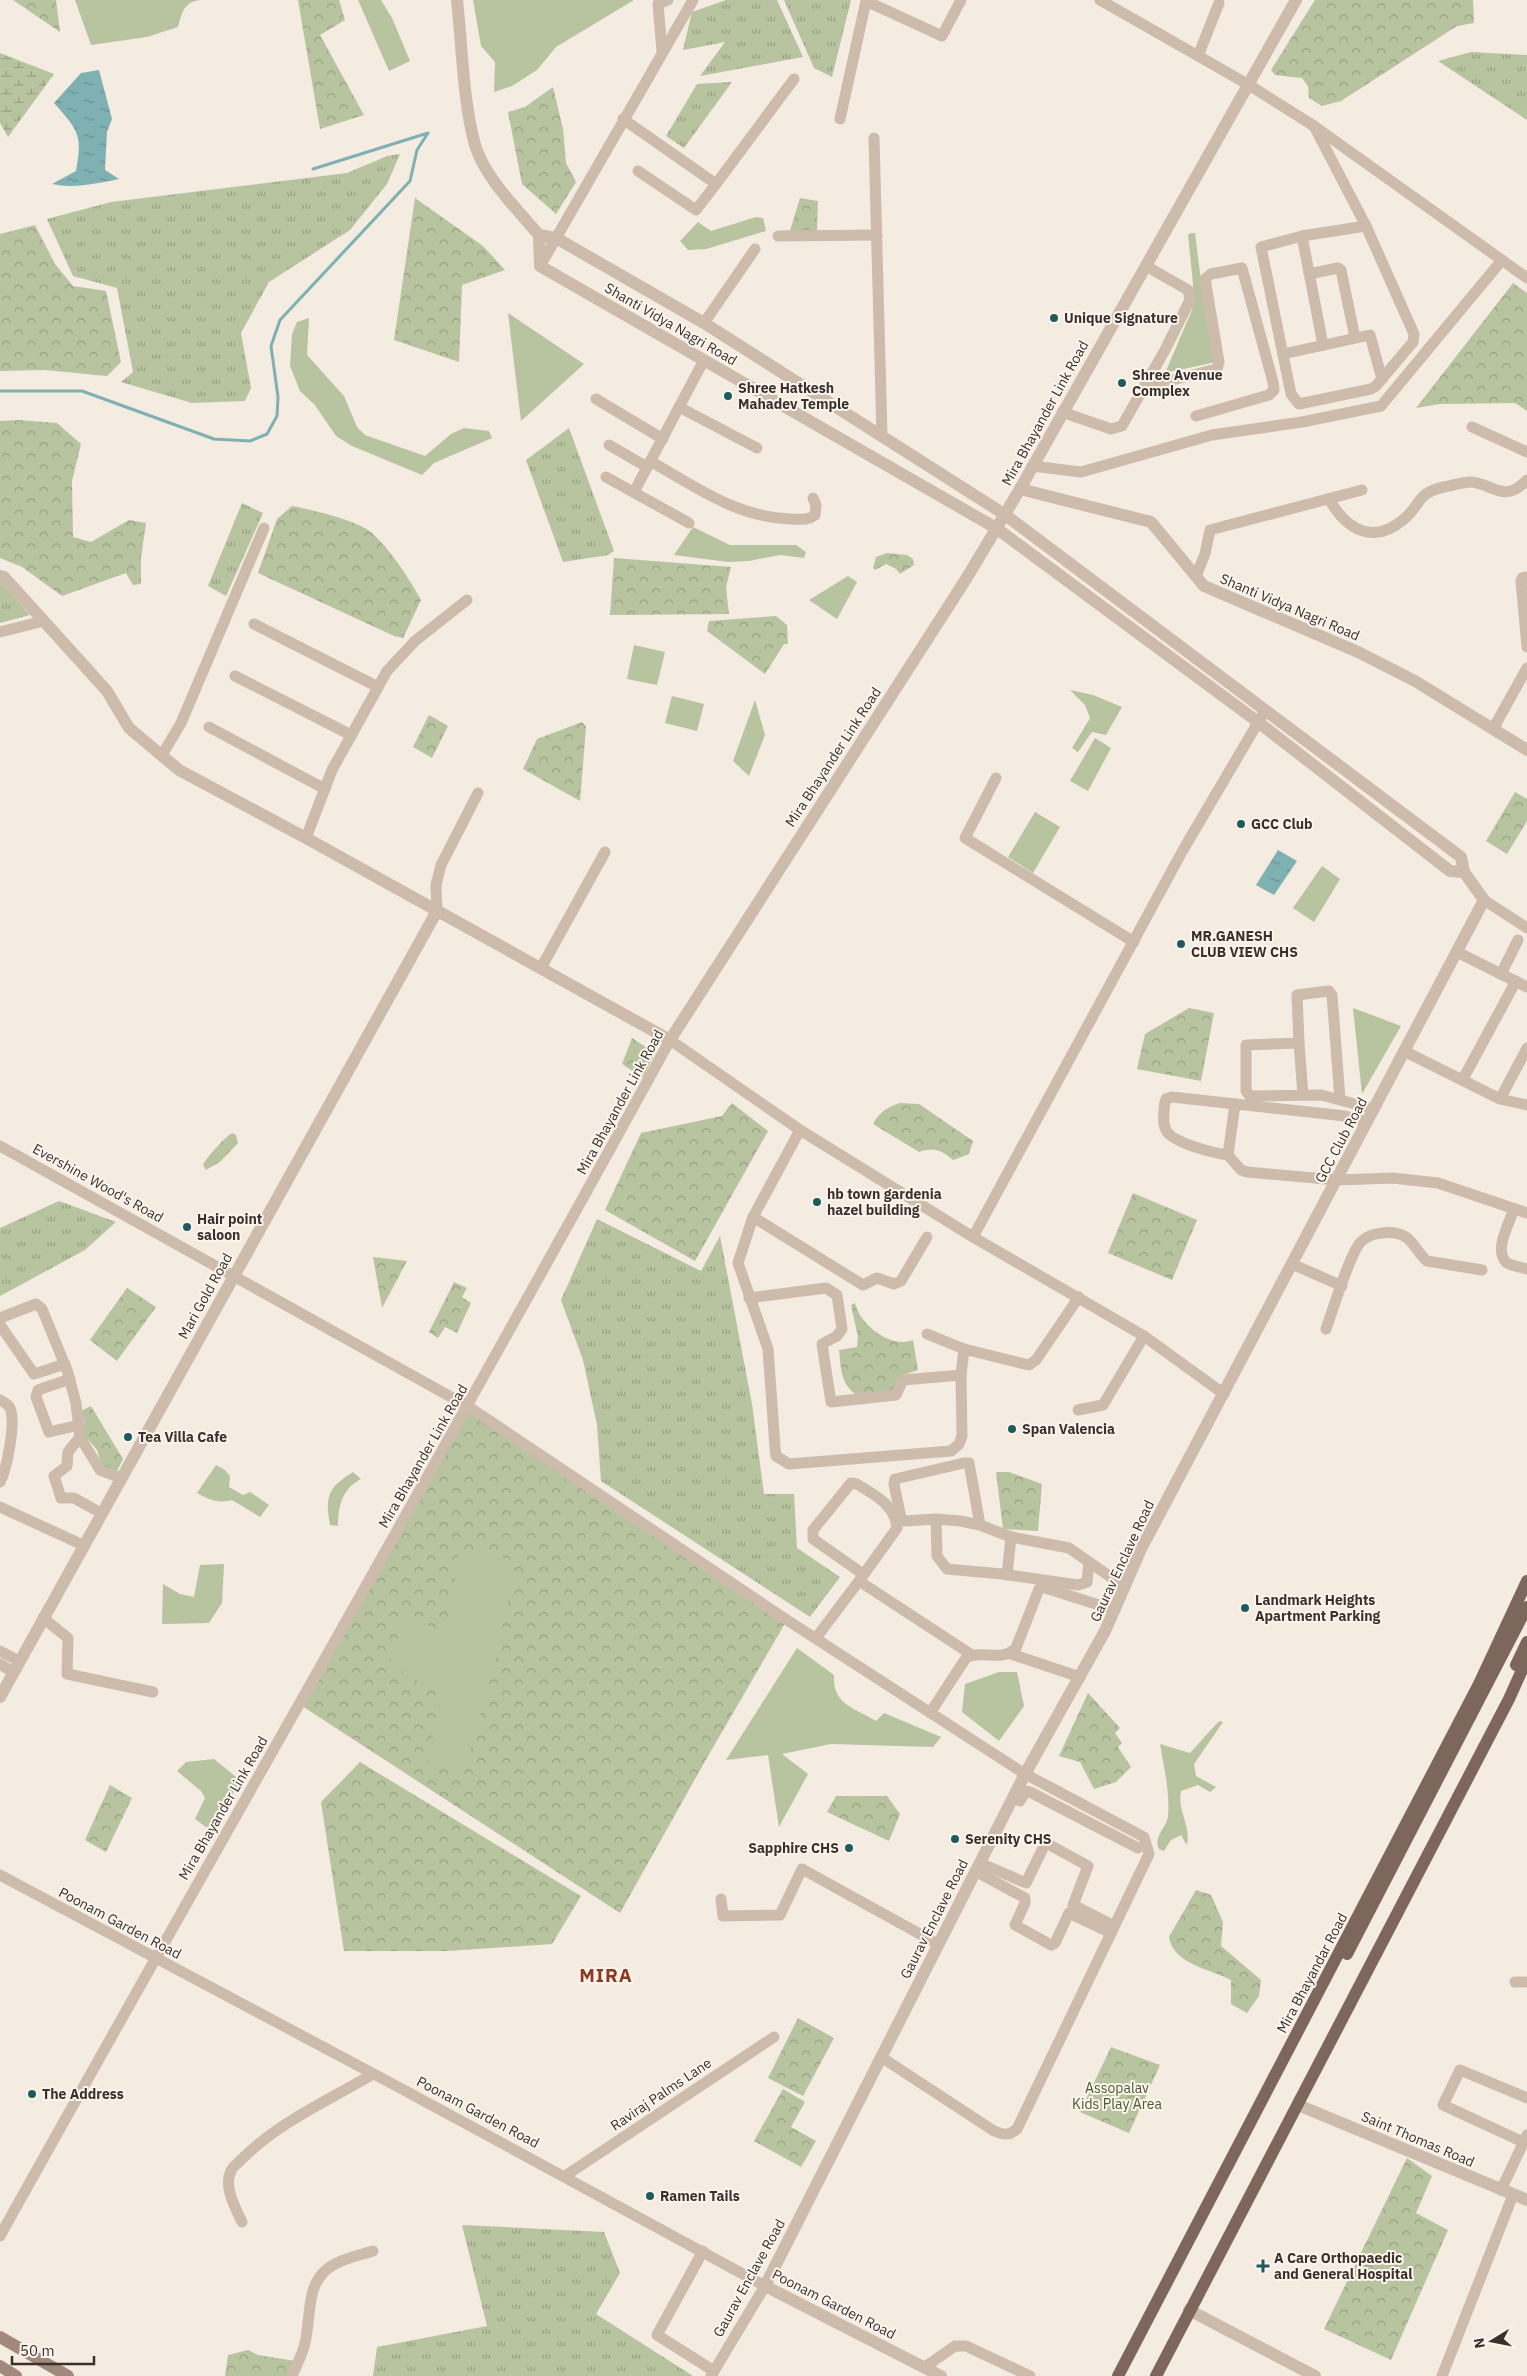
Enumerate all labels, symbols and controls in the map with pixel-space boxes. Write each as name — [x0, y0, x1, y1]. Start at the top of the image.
street label: Shanti Vidya Nagri Road — [602, 279, 740, 369]
place label: Unique Signature — [1064, 309, 1178, 327]
marker: Unique Signature — [1048, 312, 1060, 324]
street label: Mira Bhayander Link Road — [998, 337, 1092, 489]
place label: Shree Avenue Complex — [1132, 366, 1223, 400]
marker: Shree Avenue Complex — [1116, 377, 1128, 389]
place label: Shree Hatkesh Mahadev Temple — [738, 379, 849, 413]
marker: Shree Hatkesh Mahadev Temple — [722, 390, 734, 402]
street label: Shanti Vidya Nagri Road — [1218, 569, 1362, 645]
street label: Mira Bhayander Link Road — [781, 684, 885, 830]
place label: GCC Club — [1251, 815, 1313, 833]
marker: GCC Club — [1235, 818, 1247, 830]
place label: MR.GANESH CLUB VIEW CHS — [1191, 927, 1298, 961]
marker: MR.GANESH CLUB VIEW CHS — [1175, 938, 1187, 950]
street label: Mira Bhayander Link Road — [573, 1026, 667, 1178]
street label: GCC Club Road — [1311, 1094, 1371, 1186]
street label: Evershine Wood's Road — [29, 1140, 167, 1226]
place label: hb town gardenia hazel building — [827, 1185, 942, 1219]
marker: hb town gardenia hazel building — [811, 1196, 823, 1208]
place label: Hair point saloon — [197, 1210, 262, 1244]
marker: Hair point saloon — [181, 1221, 193, 1233]
street label: Mari Gold Road — [174, 1250, 236, 1342]
street label: Mira Bhayander Link Road — [374, 1381, 472, 1531]
place label: Span Valencia — [1022, 1420, 1115, 1438]
marker: Span Valencia — [1006, 1423, 1018, 1435]
place label: Tea Villa Cafe — [138, 1428, 227, 1446]
marker: Tea Villa Cafe — [122, 1431, 134, 1443]
street label: Gaurav Enclave Road — [1086, 1497, 1158, 1625]
place label: Landmark Heights Apartment Parking — [1255, 1591, 1381, 1625]
marker: Landmark Heights Apartment Parking — [1239, 1602, 1251, 1614]
street label: Mira Bhayander Link Road — [174, 1733, 272, 1883]
place label: Serenity CHS — [965, 1830, 1052, 1848]
marker: Serenity CHS — [949, 1833, 961, 1845]
place label: Sapphire CHS — [748, 1839, 839, 1857]
marker: Sapphire CHS — [843, 1842, 855, 1854]
street label: Gaurav Enclave Road — [896, 1856, 972, 1982]
street label: Poonam Garden Road — [56, 1883, 184, 1963]
street label: Mira Bhayandar Road — [1273, 1910, 1351, 2036]
district label: MIRA — [579, 1963, 633, 1987]
street label: Raviraj Palms Lane — [607, 2053, 715, 2134]
street label: Poonam Garden Road — [414, 2072, 542, 2152]
park label: Assopalav Kids Play Area — [1072, 2079, 1162, 2113]
place label: The Address — [42, 2085, 124, 2103]
marker: The Address — [26, 2088, 38, 2100]
street label: Saint Thomas Road — [1359, 2107, 1477, 2171]
place label: Ramen Tails — [660, 2187, 740, 2205]
marker: Ramen Tails — [644, 2190, 656, 2202]
street label: Gaurav Enclave Road — [709, 2216, 789, 2340]
place label: A Care Orthopaedic and General Hospital — [1274, 2249, 1412, 2283]
marker: A Care Orthopaedic and General Hospital — [1256, 2259, 1270, 2273]
street label: Poonam Garden Road — [769, 2265, 899, 2343]
north arrow — [1467, 2316, 1517, 2366]
scale bar — [12, 2334, 95, 2366]
text: N — [1469, 2337, 1489, 2350]
text: 50 m — [20, 2341, 55, 2360]

